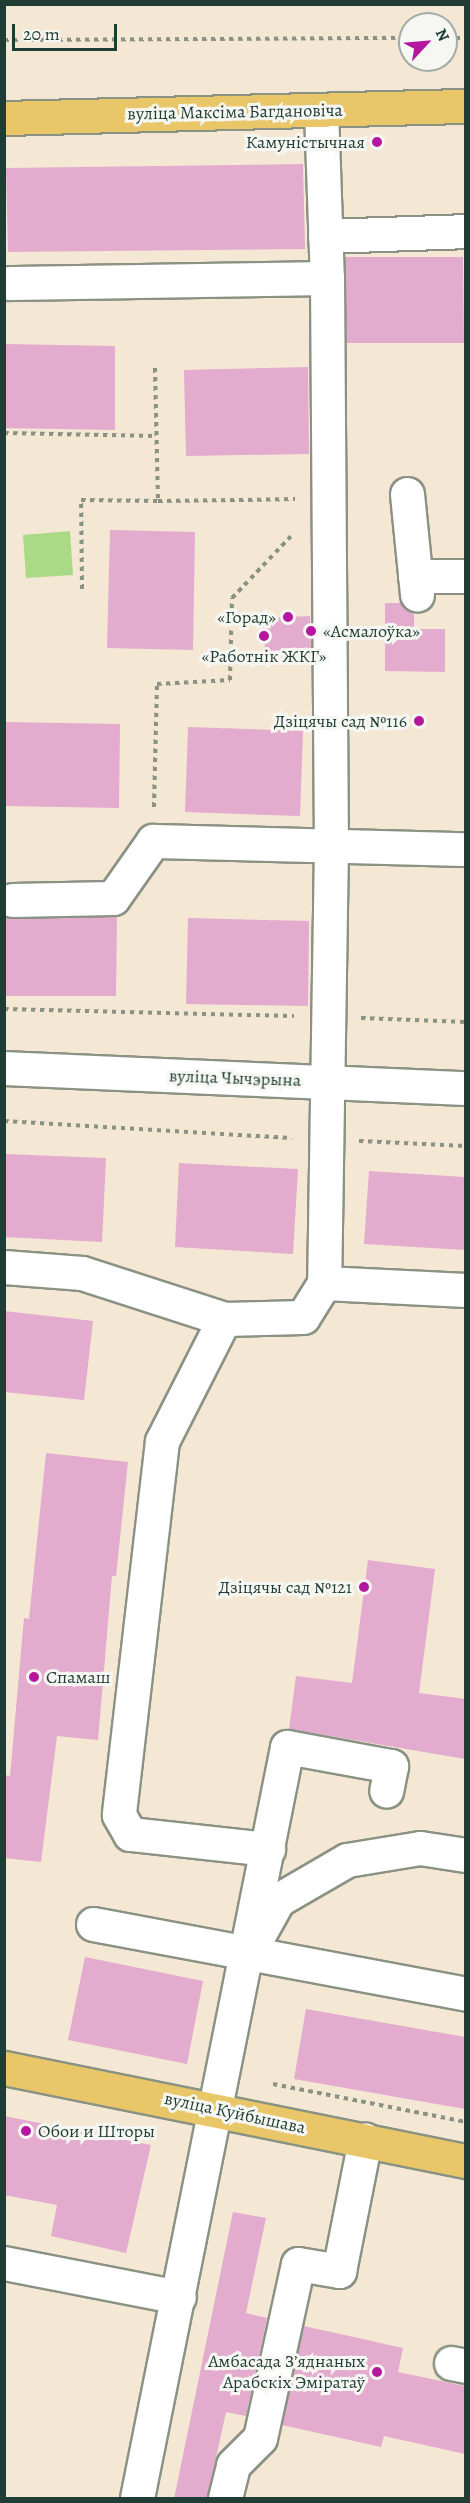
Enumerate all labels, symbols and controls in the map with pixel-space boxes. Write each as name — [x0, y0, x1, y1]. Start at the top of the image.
scale bar — [15, 12, 120, 50]
north arrow — [398, 12, 458, 72]
text: 20 m — [23, 22, 60, 46]
text: N — [430, 25, 455, 45]
street label: вуліца Максіма Багдановіча — [127, 99, 343, 125]
place label: Камуністычная — [246, 131, 365, 153]
marker: Камуністычная — [370, 135, 384, 149]
place label: «Горад» — [217, 606, 276, 628]
marker: «Горад» — [281, 610, 295, 624]
place label: «Асмалоўка» — [323, 620, 420, 642]
marker: «Асмалоўка» — [304, 624, 318, 638]
marker: «Работнік ЖКГ» — [257, 629, 271, 643]
place label: «Работнік ЖКГ» — [201, 645, 327, 667]
place label: Дзіцячы сад №116 — [274, 710, 407, 732]
marker: Дзіцячы сад №116 — [412, 714, 426, 728]
street label: вуліца Чычэрына — [169, 1065, 301, 1091]
place label: Дзіцячы сад №121 — [218, 1576, 352, 1598]
marker: Дзіцячы сад №121 — [357, 1580, 371, 1594]
place label: Спамаш — [46, 1666, 111, 1688]
marker: Спамаш — [27, 1670, 41, 1684]
street label: вуліца Куйбышава — [163, 2088, 307, 2138]
place label: Обои и Шторы — [38, 2120, 155, 2142]
marker: Обои и Шторы — [19, 2124, 33, 2138]
place label: Амбасада Зʼяднаных Арабскіх Эміратаў — [208, 2351, 365, 2394]
marker: Амбасада Зʼяднаных Арабскіх Эміратаў — [370, 2365, 384, 2379]

